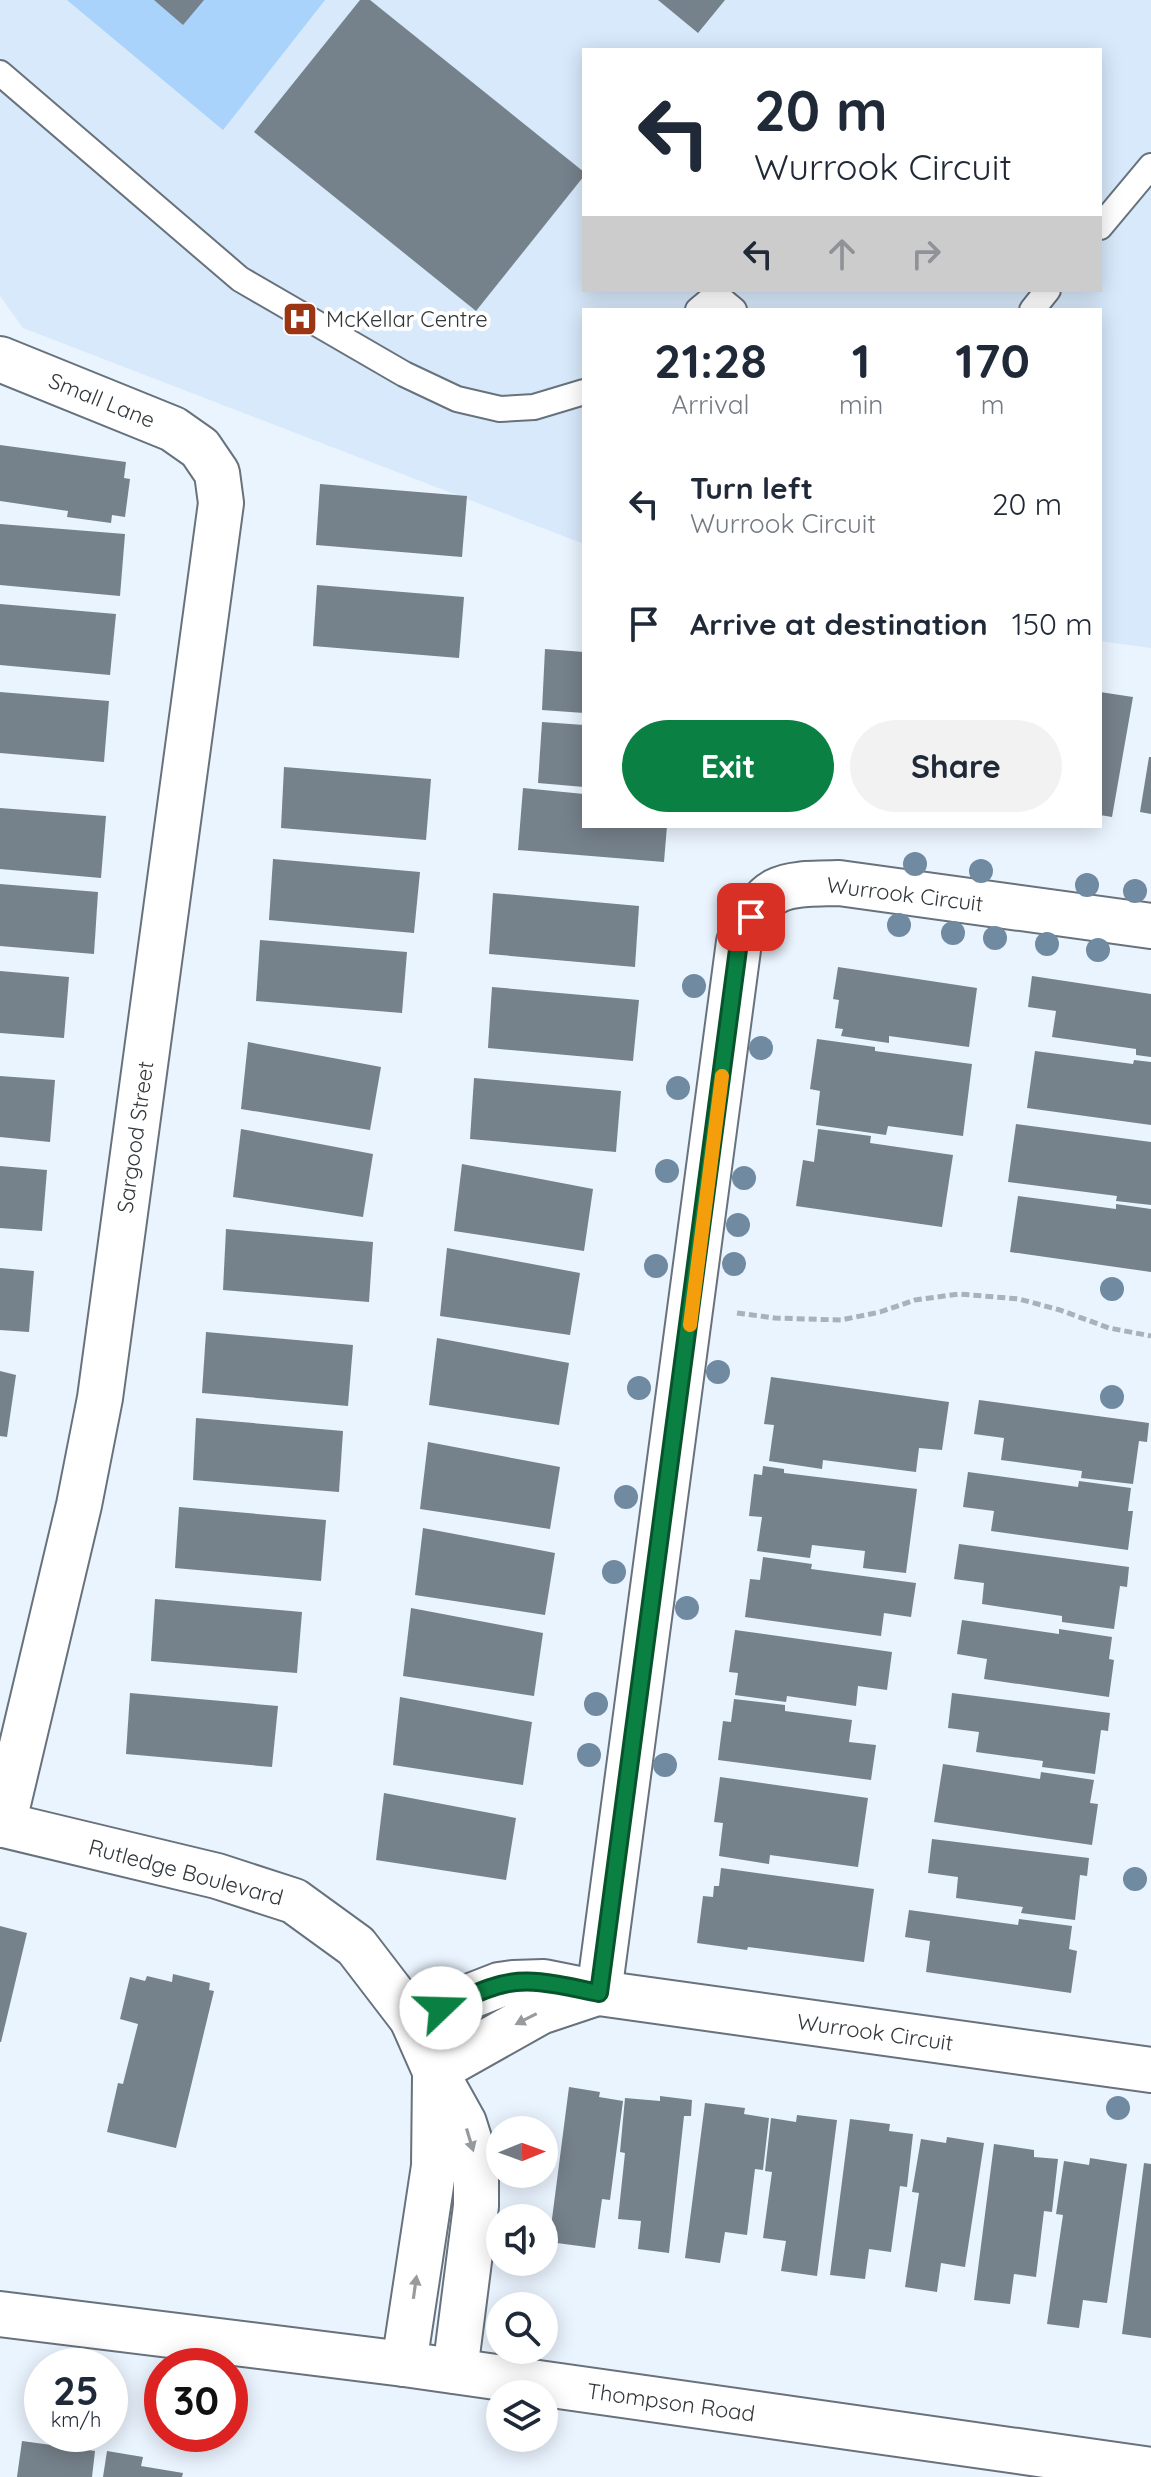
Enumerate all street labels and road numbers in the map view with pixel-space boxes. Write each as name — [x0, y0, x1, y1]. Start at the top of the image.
street label: Small Lane — [45, 366, 159, 434]
street label: Wurrook Circuit — [825, 871, 985, 917]
street label: Sargood Street — [110, 1059, 160, 1215]
street label: Rutledge Boulevard — [86, 1833, 286, 1911]
street label: Wurrook Circuit — [795, 2007, 955, 2057]
street label: Thompson Road — [585, 2376, 757, 2428]

